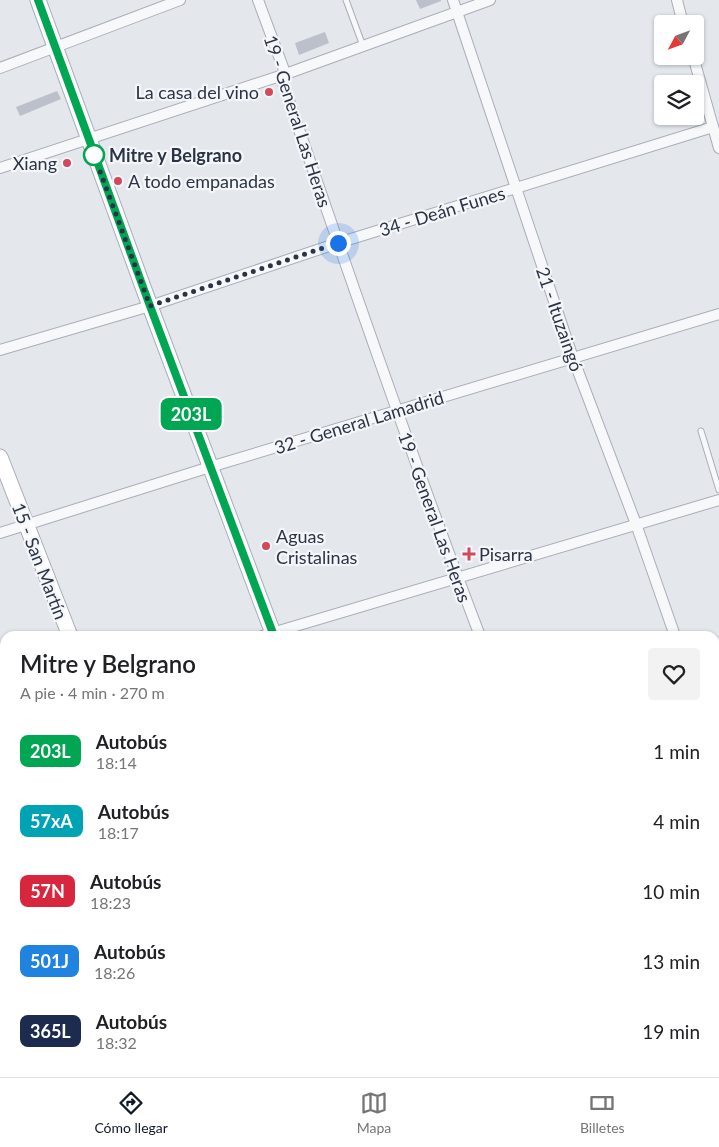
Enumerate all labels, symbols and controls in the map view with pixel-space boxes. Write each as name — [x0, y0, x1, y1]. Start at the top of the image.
north arrow — [654, 15, 704, 65]
map controls — [654, 15, 704, 125]
street label: 19 - General Las Heras — [260, 32, 336, 210]
button: layers — [654, 75, 704, 125]
place label: La casa del vino — [135, 81, 259, 103]
marker: La casa del vino — [263, 86, 275, 98]
marker: Mitre y Belgrano — [83, 144, 105, 166]
place label: Mitre y Belgrano — [109, 144, 242, 166]
place label: Xiang — [13, 152, 57, 174]
marker: Xiang — [61, 157, 73, 169]
place label: A todo empanadas — [128, 170, 275, 192]
marker: A todo empanadas — [112, 175, 124, 187]
street label: 34 - Deán Funes — [376, 181, 508, 241]
your location — [326, 231, 351, 256]
street label: 21 - Ituzaingó — [532, 264, 588, 374]
street label: 32 - General Lamadrid — [272, 386, 446, 458]
line badge: 203L — [156, 398, 226, 430]
text: 203L — [171, 403, 211, 425]
street label: 19 - General Las Heras — [394, 429, 476, 605]
street label: 15 - San Martín — [8, 500, 72, 622]
place label: Aguas Cristalinas — [276, 525, 358, 568]
marker: Aguas Cristalinas — [260, 540, 272, 552]
place label: Pisarra — [479, 543, 533, 565]
marker: Pisarra — [463, 548, 475, 560]
button: heart — [648, 648, 700, 700]
text: Mitre y Belgrano — [20, 649, 196, 678]
text: A pie · 4 min · 270 m — [20, 683, 165, 702]
text: Autobús — [96, 730, 167, 753]
text: 203L — [30, 740, 71, 762]
text: 1 min — [653, 740, 700, 763]
text: 18:14 — [96, 753, 137, 772]
text: Autobús — [98, 800, 169, 823]
text: 57xA — [30, 810, 73, 832]
text: 4 min — [653, 810, 700, 833]
text: 18:17 — [98, 823, 139, 842]
text: Autobús — [90, 870, 161, 893]
text: 57N — [30, 880, 65, 902]
text: 10 min — [642, 880, 700, 903]
text: 18:23 — [90, 893, 131, 912]
text: Autobús — [94, 940, 166, 963]
text: 501J — [30, 950, 69, 972]
text: 13 min — [642, 950, 700, 973]
text: 18:26 — [94, 963, 135, 982]
text: Autobús — [96, 1010, 167, 1033]
text: 365L — [30, 1020, 71, 1042]
text: 19 min — [642, 1020, 700, 1043]
text: 18:32 — [96, 1033, 137, 1052]
tab: Cómo llegar — [94, 1089, 168, 1136]
tab: Mapa — [357, 1089, 391, 1136]
tab: Billetes — [580, 1089, 625, 1136]

